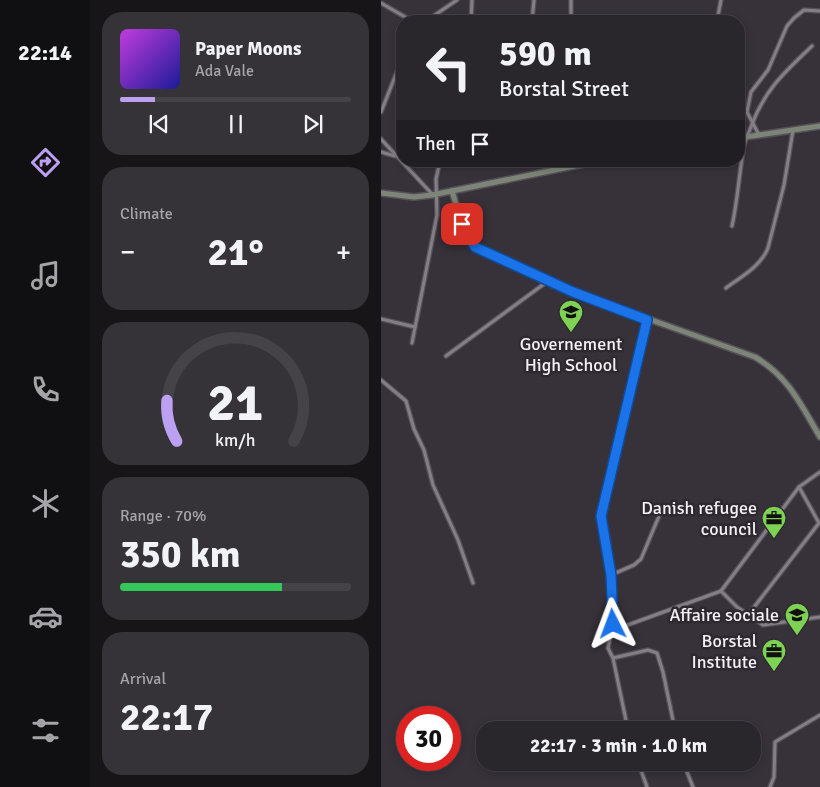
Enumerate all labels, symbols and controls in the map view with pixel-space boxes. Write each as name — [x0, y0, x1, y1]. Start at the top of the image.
text: 590 m — [499, 32, 592, 75]
icon: left — [416, 35, 481, 100]
text: Paper Moons — [195, 37, 301, 61]
text: 22:14 — [18, 39, 72, 66]
text: Ada Vale — [195, 61, 254, 81]
text: Borstal Street — [499, 75, 629, 102]
icon: previous — [145, 110, 173, 138]
icon: pause — [222, 110, 250, 138]
icon: next — [299, 110, 327, 138]
icon: arrive — [466, 130, 494, 158]
text: Then — [416, 132, 456, 156]
icon: directions — [28, 145, 63, 180]
pin — [441, 203, 483, 245]
text: Climate — [120, 204, 173, 224]
icon: arrive — [448, 210, 476, 238]
text: 21° — [207, 229, 264, 276]
text: − — [120, 235, 135, 269]
text: + — [336, 235, 351, 269]
icon: music — [28, 258, 63, 293]
school or university icon: Governement High School — [558, 299, 584, 333]
place label: Governement High School — [520, 333, 622, 376]
text: 21 — [207, 371, 264, 435]
icon: phone — [28, 372, 63, 407]
text: km/h — [215, 429, 256, 451]
icon: climate — [28, 486, 63, 521]
place label: Danish refugee council — [641, 497, 757, 540]
office icon: Danish refugee council — [761, 505, 787, 539]
text: Range · 70% — [120, 506, 206, 526]
text: 350 km — [120, 531, 241, 578]
position arrow — [586, 597, 638, 649]
icon: car — [28, 599, 63, 634]
school or university icon: Affaire sociale — [784, 602, 810, 636]
place label: Affaire sociale — [669, 604, 779, 626]
place label: Borstal Institute — [692, 630, 757, 673]
office icon: Borstal Institute — [761, 638, 787, 672]
text: Arrival — [120, 669, 166, 689]
text: 22:17 — [120, 694, 213, 741]
speed limit sign: 30 — [396, 706, 461, 771]
icon: filters — [28, 713, 63, 748]
text: 22:17 · 3 min · 1.0 km — [530, 734, 707, 758]

